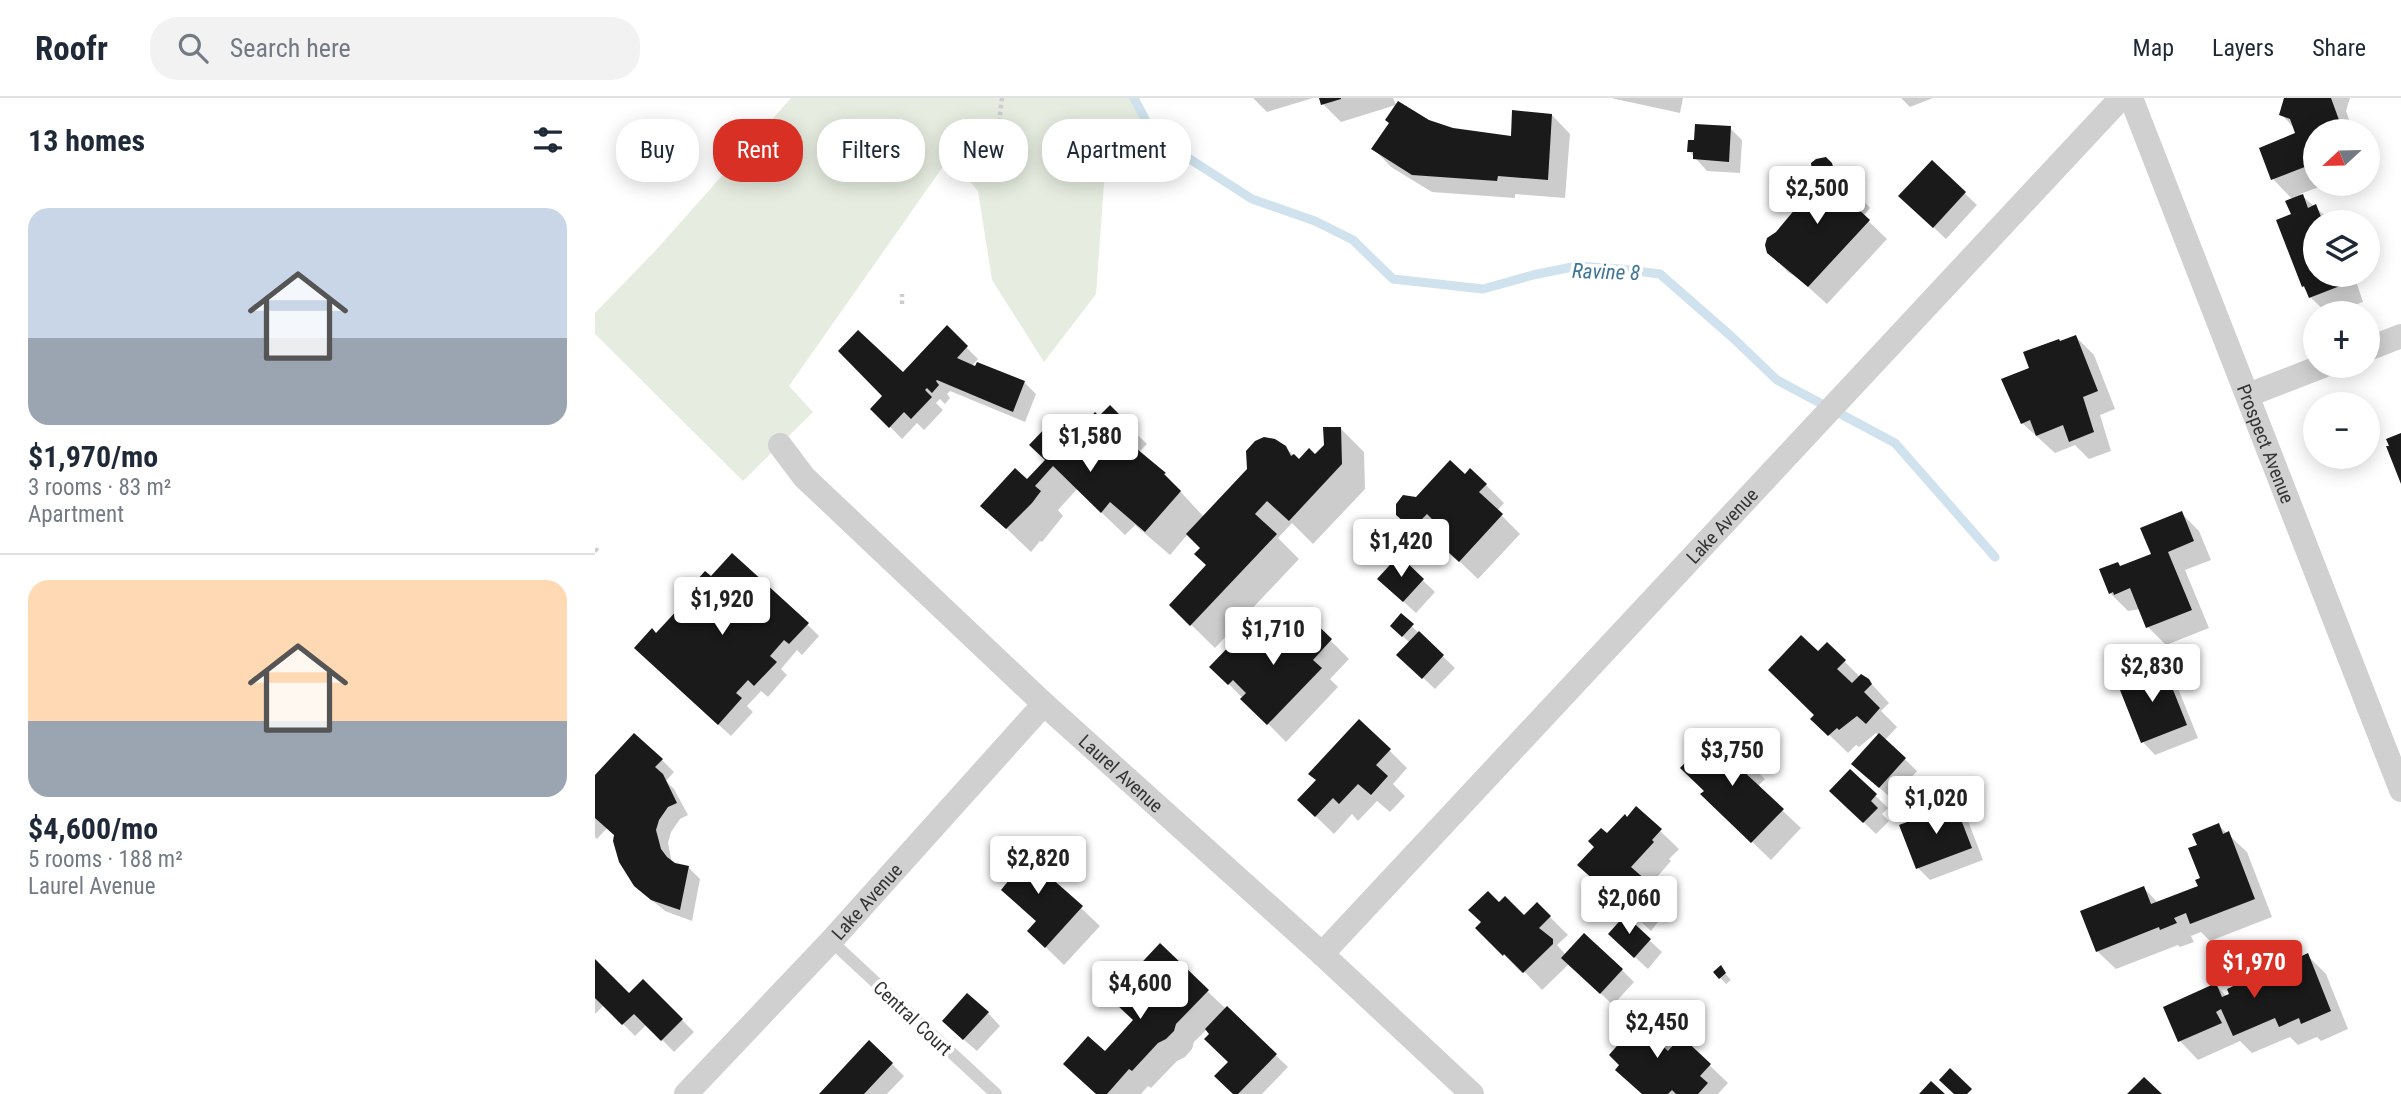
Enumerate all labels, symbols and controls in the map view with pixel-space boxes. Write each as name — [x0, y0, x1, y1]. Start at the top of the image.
search box — [150, 17, 640, 80]
text: Roofr — [35, 29, 108, 68]
icon: search — [174, 29, 212, 67]
text: Search here — [230, 33, 351, 63]
text: Map — [2133, 34, 2174, 62]
text: Layers — [2212, 34, 2274, 62]
text: Share — [2312, 34, 2366, 62]
chip: Buy — [616, 119, 699, 182]
chip: Rent — [713, 119, 803, 182]
chip: Filters — [817, 119, 925, 182]
chip: New — [939, 119, 1028, 182]
chip: Apartment — [1042, 119, 1191, 182]
north arrow — [2303, 119, 2380, 196]
map controls — [2303, 119, 2380, 469]
icon: filters — [529, 121, 567, 159]
text: 13 homes — [28, 123, 145, 158]
pin: $2,500 — [1760, 166, 1874, 226]
text: $2,500 — [1785, 175, 1849, 202]
button: layers — [2303, 210, 2380, 287]
icon: home — [235, 253, 361, 379]
water label: Ravine 8 — [1572, 259, 1640, 285]
button: + — [2303, 301, 2380, 378]
street label: Prospect Avenue — [2232, 381, 2299, 507]
button: − — [2303, 392, 2380, 469]
pin: $1,580 — [1033, 414, 1147, 474]
text: $1,580 — [1058, 423, 1122, 450]
text: $1,970/mo — [28, 439, 158, 474]
text: 3 rooms · 83 m² — [28, 474, 171, 501]
street label: Lake Avenue — [1682, 483, 1763, 568]
text: Apartment — [28, 501, 124, 528]
pin: $1,420 — [1344, 519, 1458, 579]
text: $1,420 — [1369, 528, 1433, 555]
pin: $1,920 — [665, 578, 779, 637]
text: $1,920 — [690, 586, 754, 613]
pin: $1,710 — [1216, 608, 1330, 667]
text: $1,710 — [1241, 616, 1305, 643]
icon: home — [235, 625, 361, 751]
pin: $2,830 — [2095, 644, 2209, 704]
text: $2,830 — [2120, 653, 2184, 680]
pin: $3,750 — [1675, 728, 1789, 788]
street label: Laurel Avenue — [1074, 730, 1168, 818]
text: $3,750 — [1700, 737, 1764, 764]
pin: $1,020 — [1879, 776, 1993, 836]
text: $1,020 — [1904, 785, 1968, 812]
text: $4,600/mo — [28, 811, 158, 846]
pin: $2,820 — [981, 836, 1095, 896]
text: $2,820 — [1006, 845, 1070, 872]
text: 5 rooms · 188 m² — [28, 846, 183, 873]
street label: Lake Avenue — [827, 859, 907, 945]
text: Laurel Avenue — [28, 873, 155, 900]
pin: $2,060 — [1572, 876, 1686, 936]
text: $2,060 — [1597, 885, 1661, 912]
pin: $1,970 — [2197, 940, 2311, 1000]
text: $1,970 — [2222, 949, 2286, 976]
pin: $4,600 — [1083, 962, 1197, 1021]
text: $4,600 — [1108, 970, 1172, 997]
street label: Central Court — [869, 976, 957, 1061]
pin: $2,450 — [1600, 1000, 1714, 1060]
text: $2,450 — [1625, 1009, 1689, 1036]

